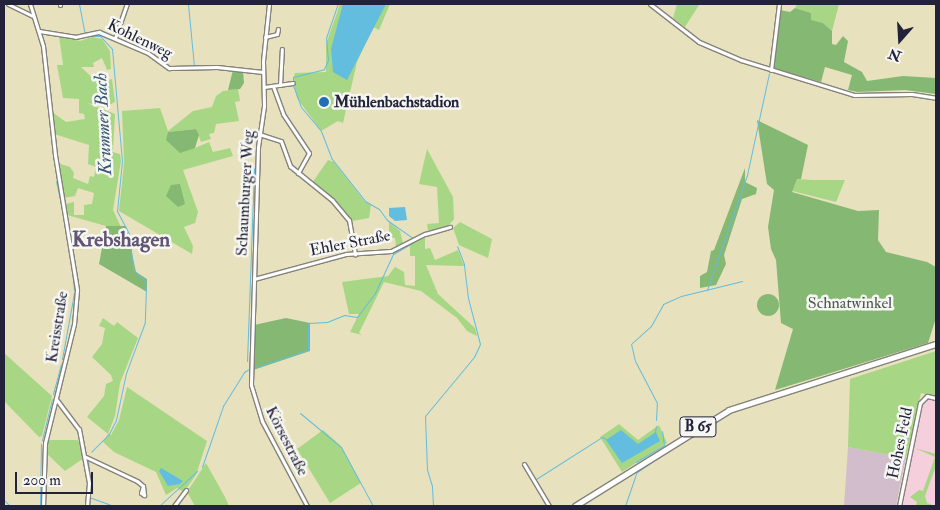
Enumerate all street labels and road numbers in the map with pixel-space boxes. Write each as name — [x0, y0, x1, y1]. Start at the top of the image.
street label: Kohlenweg — [104, 15, 176, 63]
street label: Schaumburger Weg — [232, 129, 258, 257]
street label: Ehler Straße — [308, 226, 392, 260]
street label: Kreisstraße — [42, 290, 72, 364]
street label: Körsestraße — [261, 403, 313, 479]
street label: Hohes Feld — [883, 405, 917, 481]
road number: B 65 — [679, 414, 717, 440]

